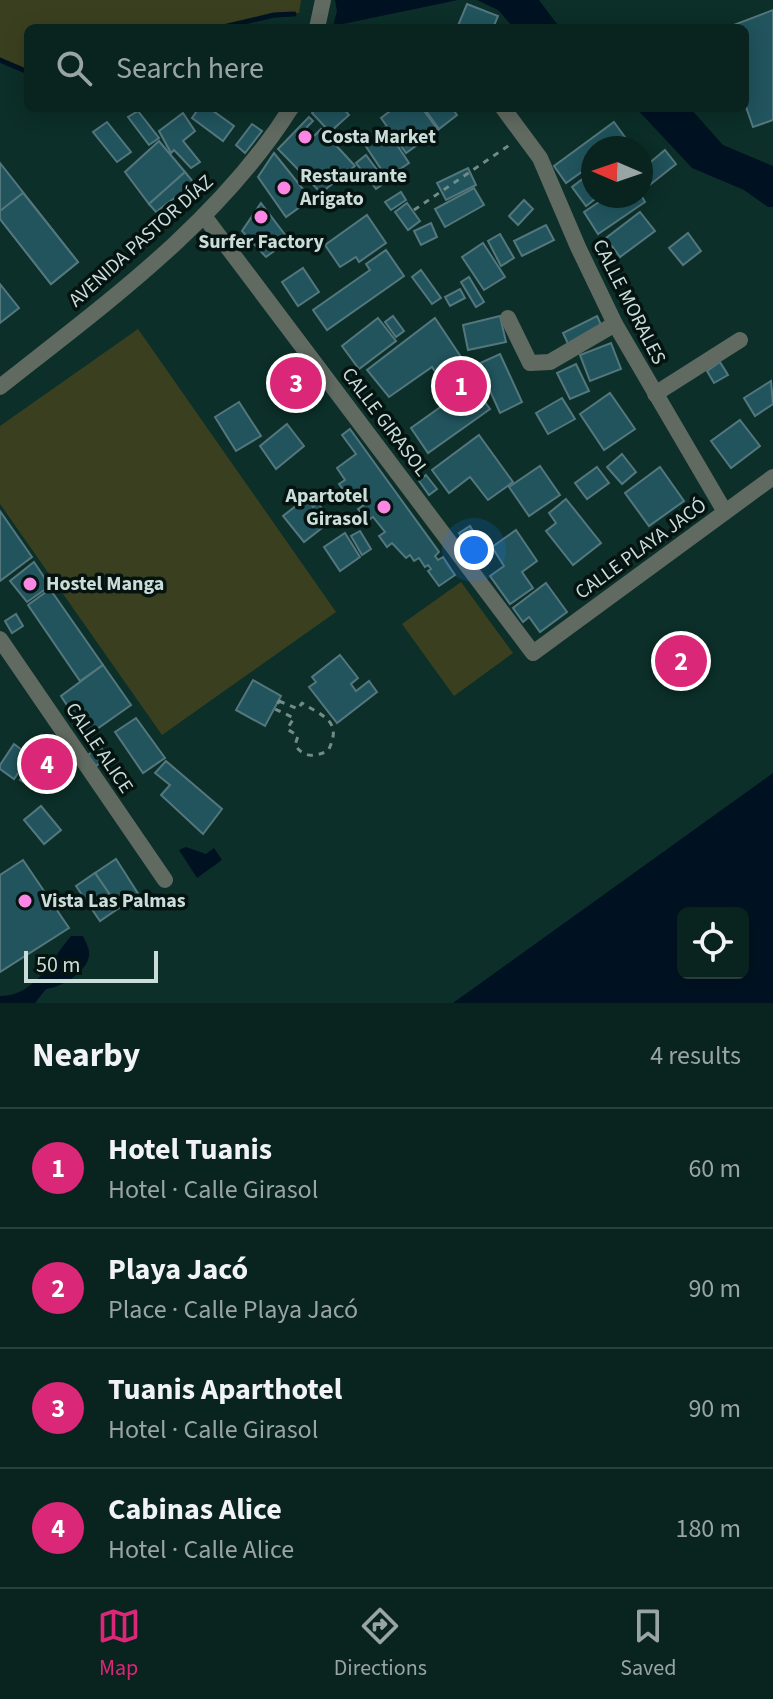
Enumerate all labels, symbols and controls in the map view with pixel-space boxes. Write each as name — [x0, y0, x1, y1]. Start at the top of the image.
search box — [24, 24, 749, 112]
icon: search — [52, 46, 96, 90]
text: Search here — [116, 47, 264, 90]
place label: Costa Market — [321, 123, 436, 151]
marker: Costa Market — [296, 128, 314, 146]
north arrow — [581, 136, 653, 208]
place label: Restaurante Arigato — [299, 162, 407, 213]
street label: AVENIDA PASTOR DÍAZ — [62, 168, 220, 314]
marker: Restaurante Arigato — [275, 179, 293, 197]
marker: Surfer Factory — [252, 208, 270, 226]
place label: Surfer Factory — [198, 228, 324, 256]
street label: CALLE MORALES — [585, 235, 673, 369]
pin: 3 — [270, 353, 322, 413]
pin: 1 — [435, 356, 487, 416]
street label: CALLE GIRASOL — [335, 362, 435, 482]
place label: Apartotel Girasol — [285, 482, 368, 533]
street label: CALLE PLAYA JACÓ — [569, 492, 713, 606]
marker: Apartotel Girasol — [375, 498, 393, 516]
your location — [454, 530, 494, 570]
place label: Hostel Manga — [46, 570, 164, 598]
marker: Hostel Manga — [21, 575, 39, 593]
pin: 2 — [655, 631, 707, 691]
street label: CALLE ALICE — [58, 697, 140, 799]
pin: 4 — [21, 734, 73, 794]
place label: Vista Las Palmas — [40, 887, 186, 915]
marker: Vista Las Palmas — [16, 892, 34, 910]
map controls — [677, 907, 749, 979]
button: locate — [677, 907, 749, 979]
scale bar — [24, 947, 158, 983]
text: 50 m — [36, 949, 81, 981]
text: Nearby — [32, 1031, 140, 1080]
text: 4 results — [650, 1037, 741, 1074]
text: Hotel Tuanis — [108, 1128, 272, 1171]
text: 1 — [51, 1150, 65, 1187]
text: 60 m — [688, 1150, 741, 1187]
text: Hotel · Calle Girasol — [108, 1171, 318, 1208]
text: Playa Jacó — [108, 1248, 248, 1291]
text: 2 — [51, 1270, 65, 1307]
text: 90 m — [688, 1270, 741, 1307]
text: Place · Calle Playa Jacó — [108, 1291, 358, 1328]
text: Tuanis Aparthotel — [108, 1368, 342, 1411]
text: 3 — [51, 1390, 65, 1427]
text: 90 m — [688, 1390, 741, 1427]
text: Hotel · Calle Girasol — [108, 1411, 318, 1448]
text: Cabinas Alice — [108, 1488, 282, 1531]
text: 4 — [51, 1510, 65, 1547]
text: 180 m — [675, 1510, 741, 1547]
text: Hotel · Calle Alice — [108, 1531, 294, 1568]
tab: Map — [97, 1604, 141, 1684]
tab: Directions — [334, 1604, 427, 1684]
tab: Saved — [620, 1604, 676, 1684]

